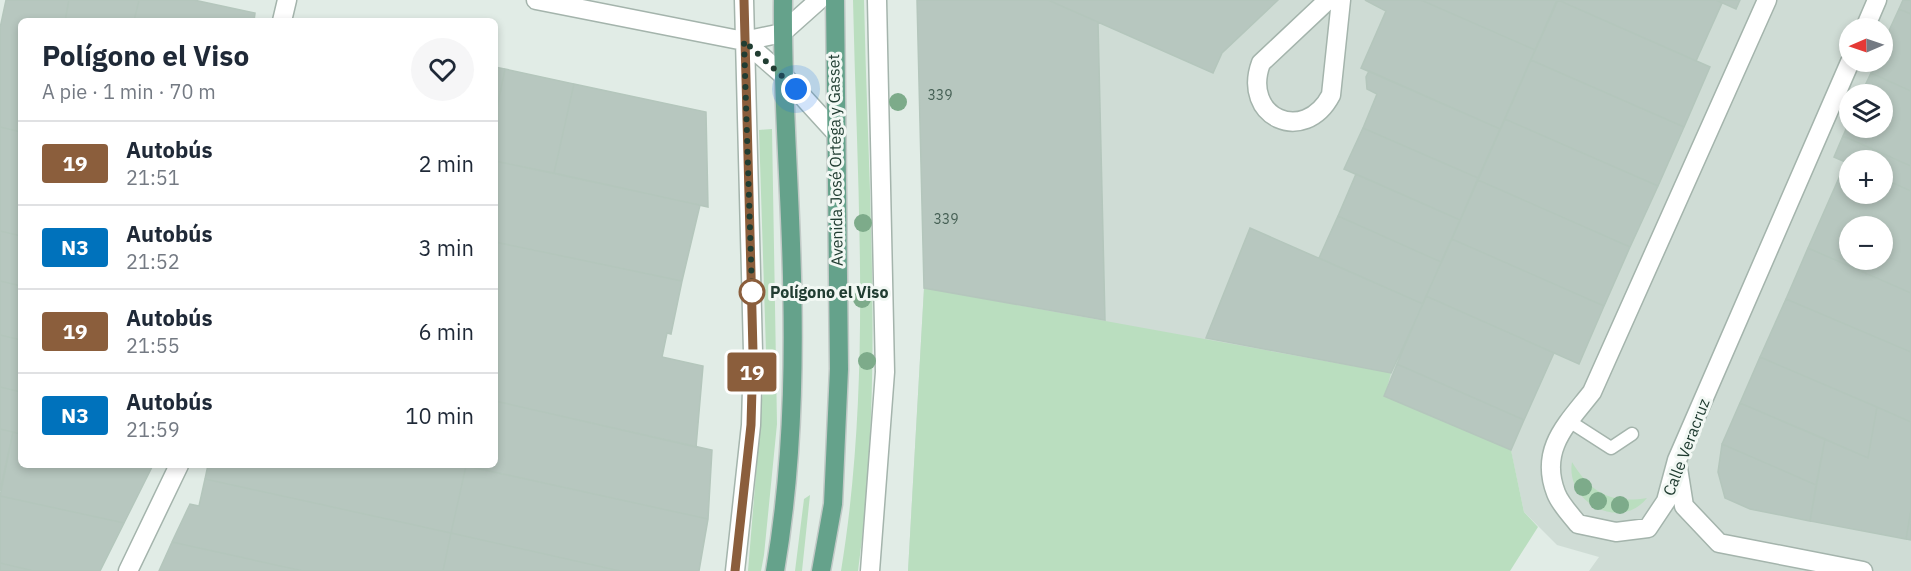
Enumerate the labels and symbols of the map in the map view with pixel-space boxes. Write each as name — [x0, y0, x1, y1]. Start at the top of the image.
north arrow — [1839, 18, 1893, 72]
street label: Avenida José Ortega y Gasset — [823, 54, 847, 266]
your location — [781, 74, 811, 104]
house number: 339 — [927, 86, 953, 104]
house number: 339 — [933, 210, 959, 228]
marker: Polígono el Viso — [739, 279, 765, 305]
place label: Polígono el Viso — [770, 282, 888, 302]
line badge: 19 — [725, 352, 779, 392]
street label: Calle Veracruz — [1658, 396, 1714, 498]

